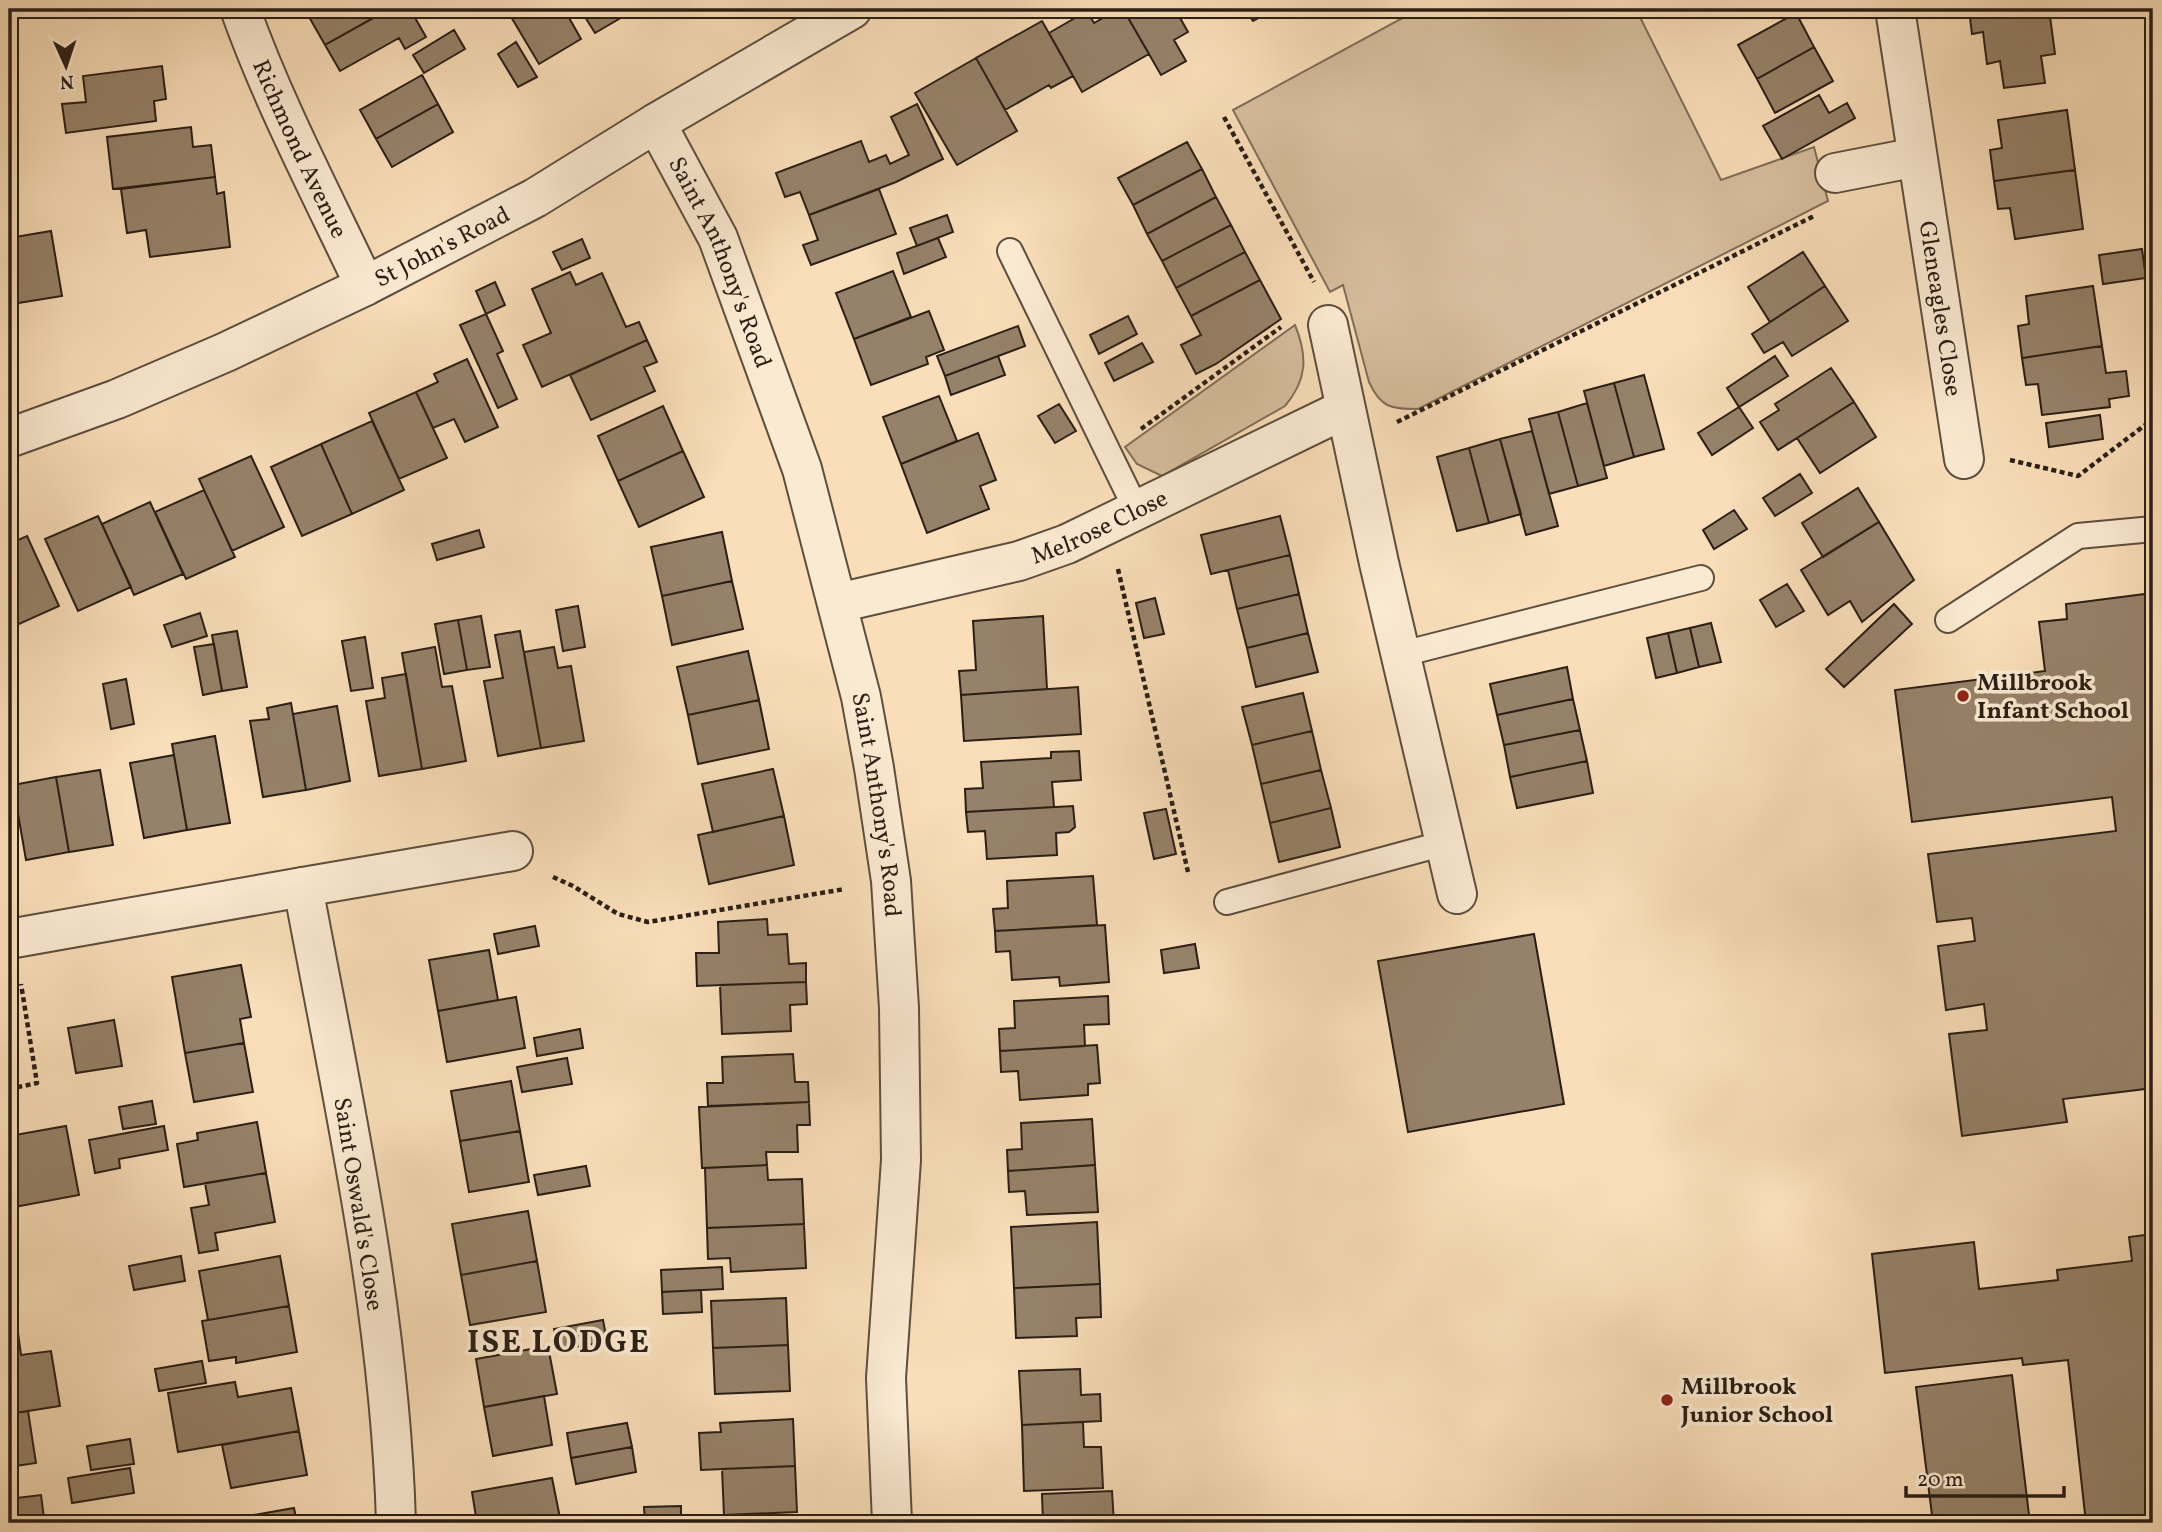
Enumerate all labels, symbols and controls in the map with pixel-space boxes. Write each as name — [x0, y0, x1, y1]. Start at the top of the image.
north arrow — [32, 32, 102, 102]
street label: Richmond Avenue — [242, 55, 355, 245]
text: N — [59, 68, 74, 94]
street label: Saint Anthony's Road — [658, 151, 779, 373]
street label: St John's Road — [369, 199, 517, 297]
street label: Gleneagles Close — [1909, 219, 1969, 399]
street label: Melrose Close — [1027, 483, 1174, 574]
place label: Millbrook Infant School — [1977, 667, 2129, 729]
marker: Millbrook Infant School — [1955, 688, 1971, 704]
street label: Saint Anthony's Road — [841, 690, 908, 918]
street label: Saint Oswald's Close — [323, 1095, 391, 1313]
district label: ISE LODGE — [467, 1322, 651, 1366]
place label: Millbrook Junior School — [1680, 1371, 1833, 1433]
marker: Millbrook Junior School — [1659, 1392, 1675, 1408]
scale bar — [1906, 1455, 2064, 1499]
text: 20 m — [1917, 1466, 1963, 1495]

